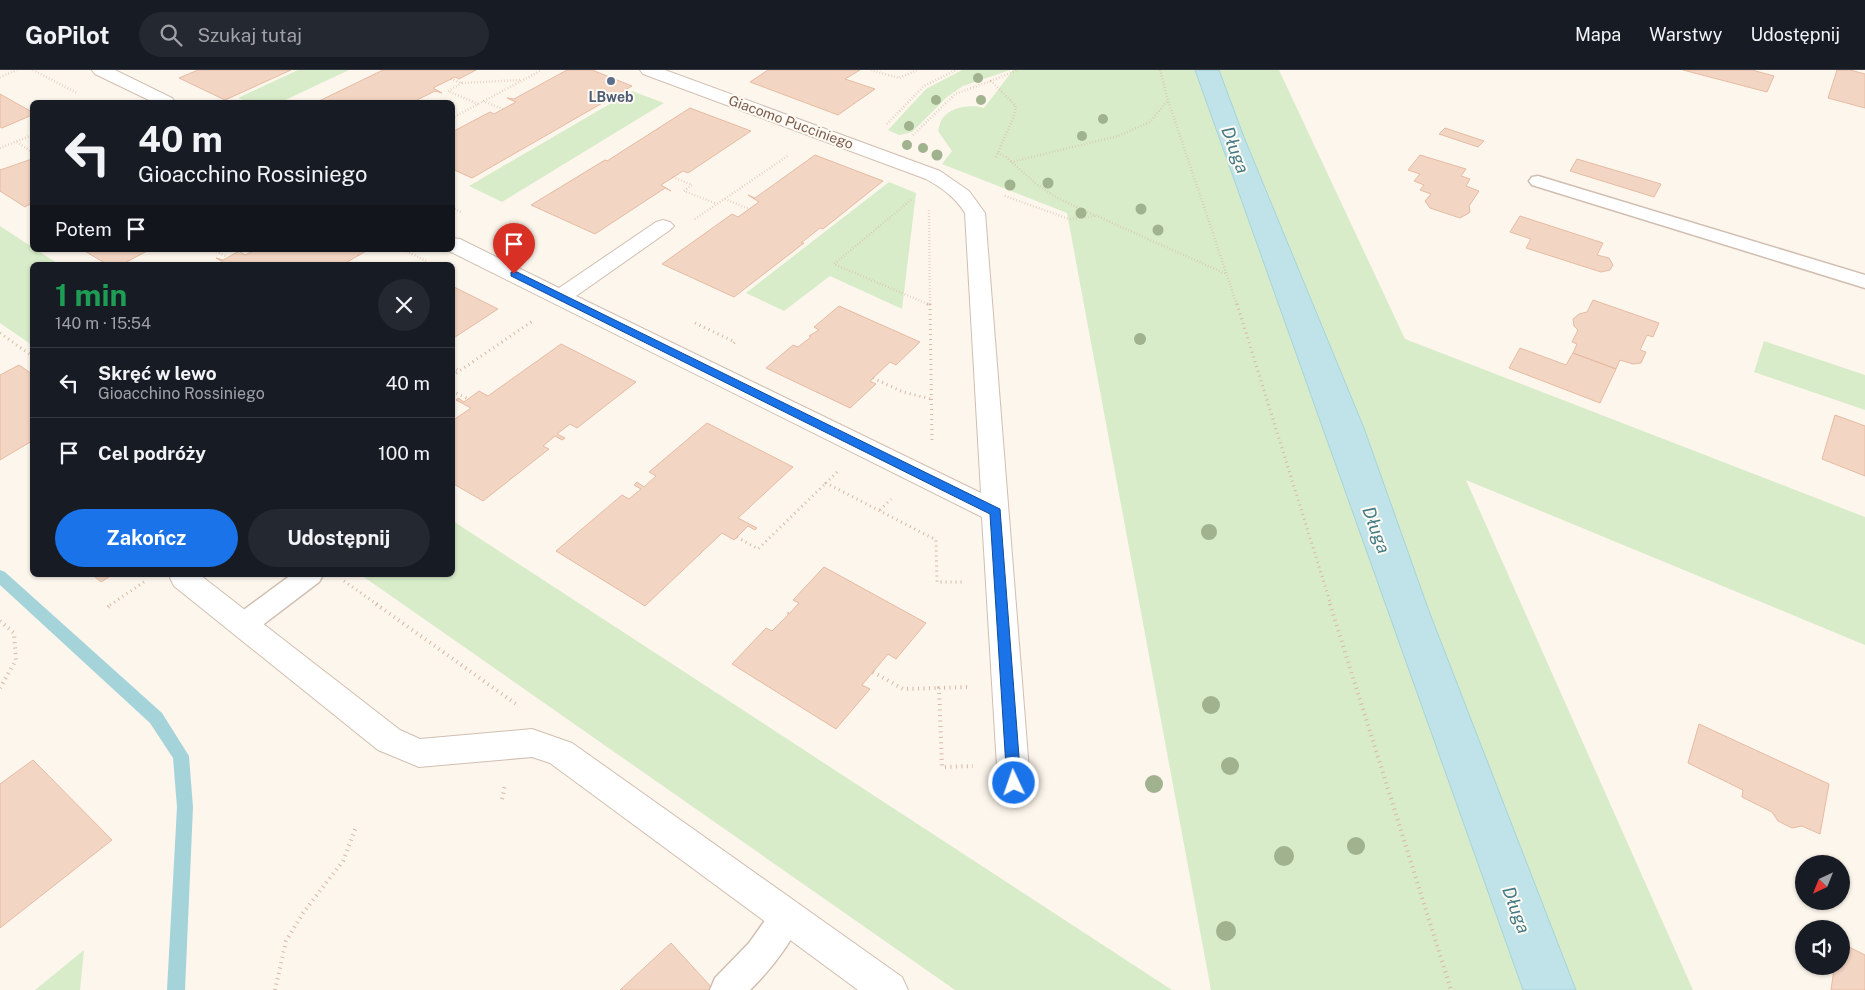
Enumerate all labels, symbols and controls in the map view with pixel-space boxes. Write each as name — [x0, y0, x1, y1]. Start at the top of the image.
search box — [139, 12, 489, 57]
text: GoPilot — [25, 21, 109, 49]
icon: search — [157, 21, 185, 49]
text: Szukaj tutaj — [197, 24, 302, 46]
text: Mapa — [1575, 24, 1621, 45]
text: Warstwy — [1649, 24, 1722, 45]
text: Udostępnij — [1750, 24, 1840, 45]
marker: LBweb — [605, 75, 617, 87]
place label: LBweb — [588, 89, 634, 105]
street label: Giacomo Pucciniego — [726, 92, 856, 152]
text: 40 m — [138, 119, 223, 160]
icon: left — [55, 120, 120, 185]
water label: Długa — [1217, 123, 1254, 176]
text: Gioacchino Rossiniego — [138, 161, 367, 187]
icon: arrive — [122, 215, 150, 243]
text: Potem — [55, 218, 112, 240]
pin — [493, 223, 535, 274]
icon: arrive — [500, 230, 528, 258]
text: 1 min — [55, 277, 127, 313]
button: close — [378, 279, 430, 331]
text: 140 m · 15:54 — [55, 314, 151, 333]
text: Skręć w lewo — [98, 362, 217, 384]
icon: left — [55, 369, 83, 397]
text: 40 m — [385, 372, 430, 394]
text: Gioacchino Rossiniego — [98, 384, 265, 403]
icon: arrive — [55, 439, 83, 467]
text: Cel podróży — [98, 442, 206, 464]
text: 100 m — [378, 442, 430, 464]
water label: Długa — [1358, 503, 1395, 556]
button: Zakończ — [55, 509, 238, 567]
button: Udostępnij — [248, 509, 430, 567]
position arrow — [987, 756, 1039, 808]
north arrow — [1795, 855, 1850, 910]
map controls — [1795, 855, 1850, 975]
water label: Długa — [1498, 883, 1535, 936]
button: sound — [1795, 920, 1850, 975]

